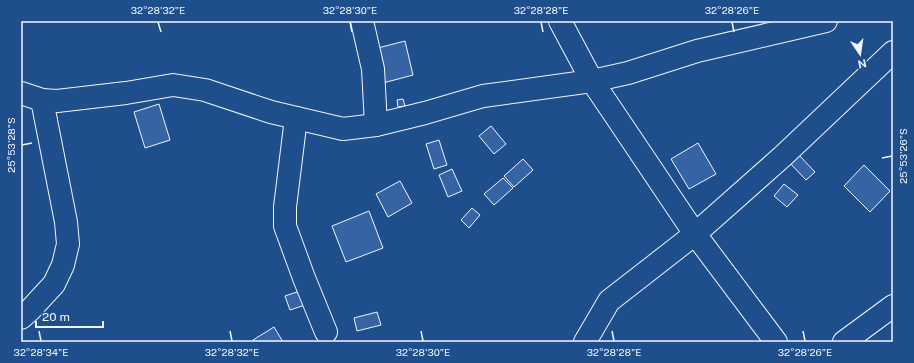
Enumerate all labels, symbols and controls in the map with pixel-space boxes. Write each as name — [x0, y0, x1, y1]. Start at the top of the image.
text: 32°28'32"E — [131, 4, 185, 16]
text: 32°28'30"E — [323, 4, 377, 16]
text: 32°28'28"E — [514, 4, 568, 16]
text: 32°28'26"E — [705, 4, 759, 16]
north arrow — [840, 34, 880, 74]
text: N — [857, 57, 868, 71]
text: 25°53'28"S — [5, 117, 17, 173]
text: 25°53'26"S — [897, 128, 909, 184]
scale bar — [36, 303, 103, 329]
text: 20 m — [42, 310, 70, 324]
text: 32°28'34"E — [14, 346, 68, 358]
text: 32°28'32"E — [205, 346, 259, 358]
text: 32°28'30"E — [396, 346, 450, 358]
text: 32°28'28"E — [587, 346, 641, 358]
text: 32°28'26"E — [778, 346, 832, 358]

